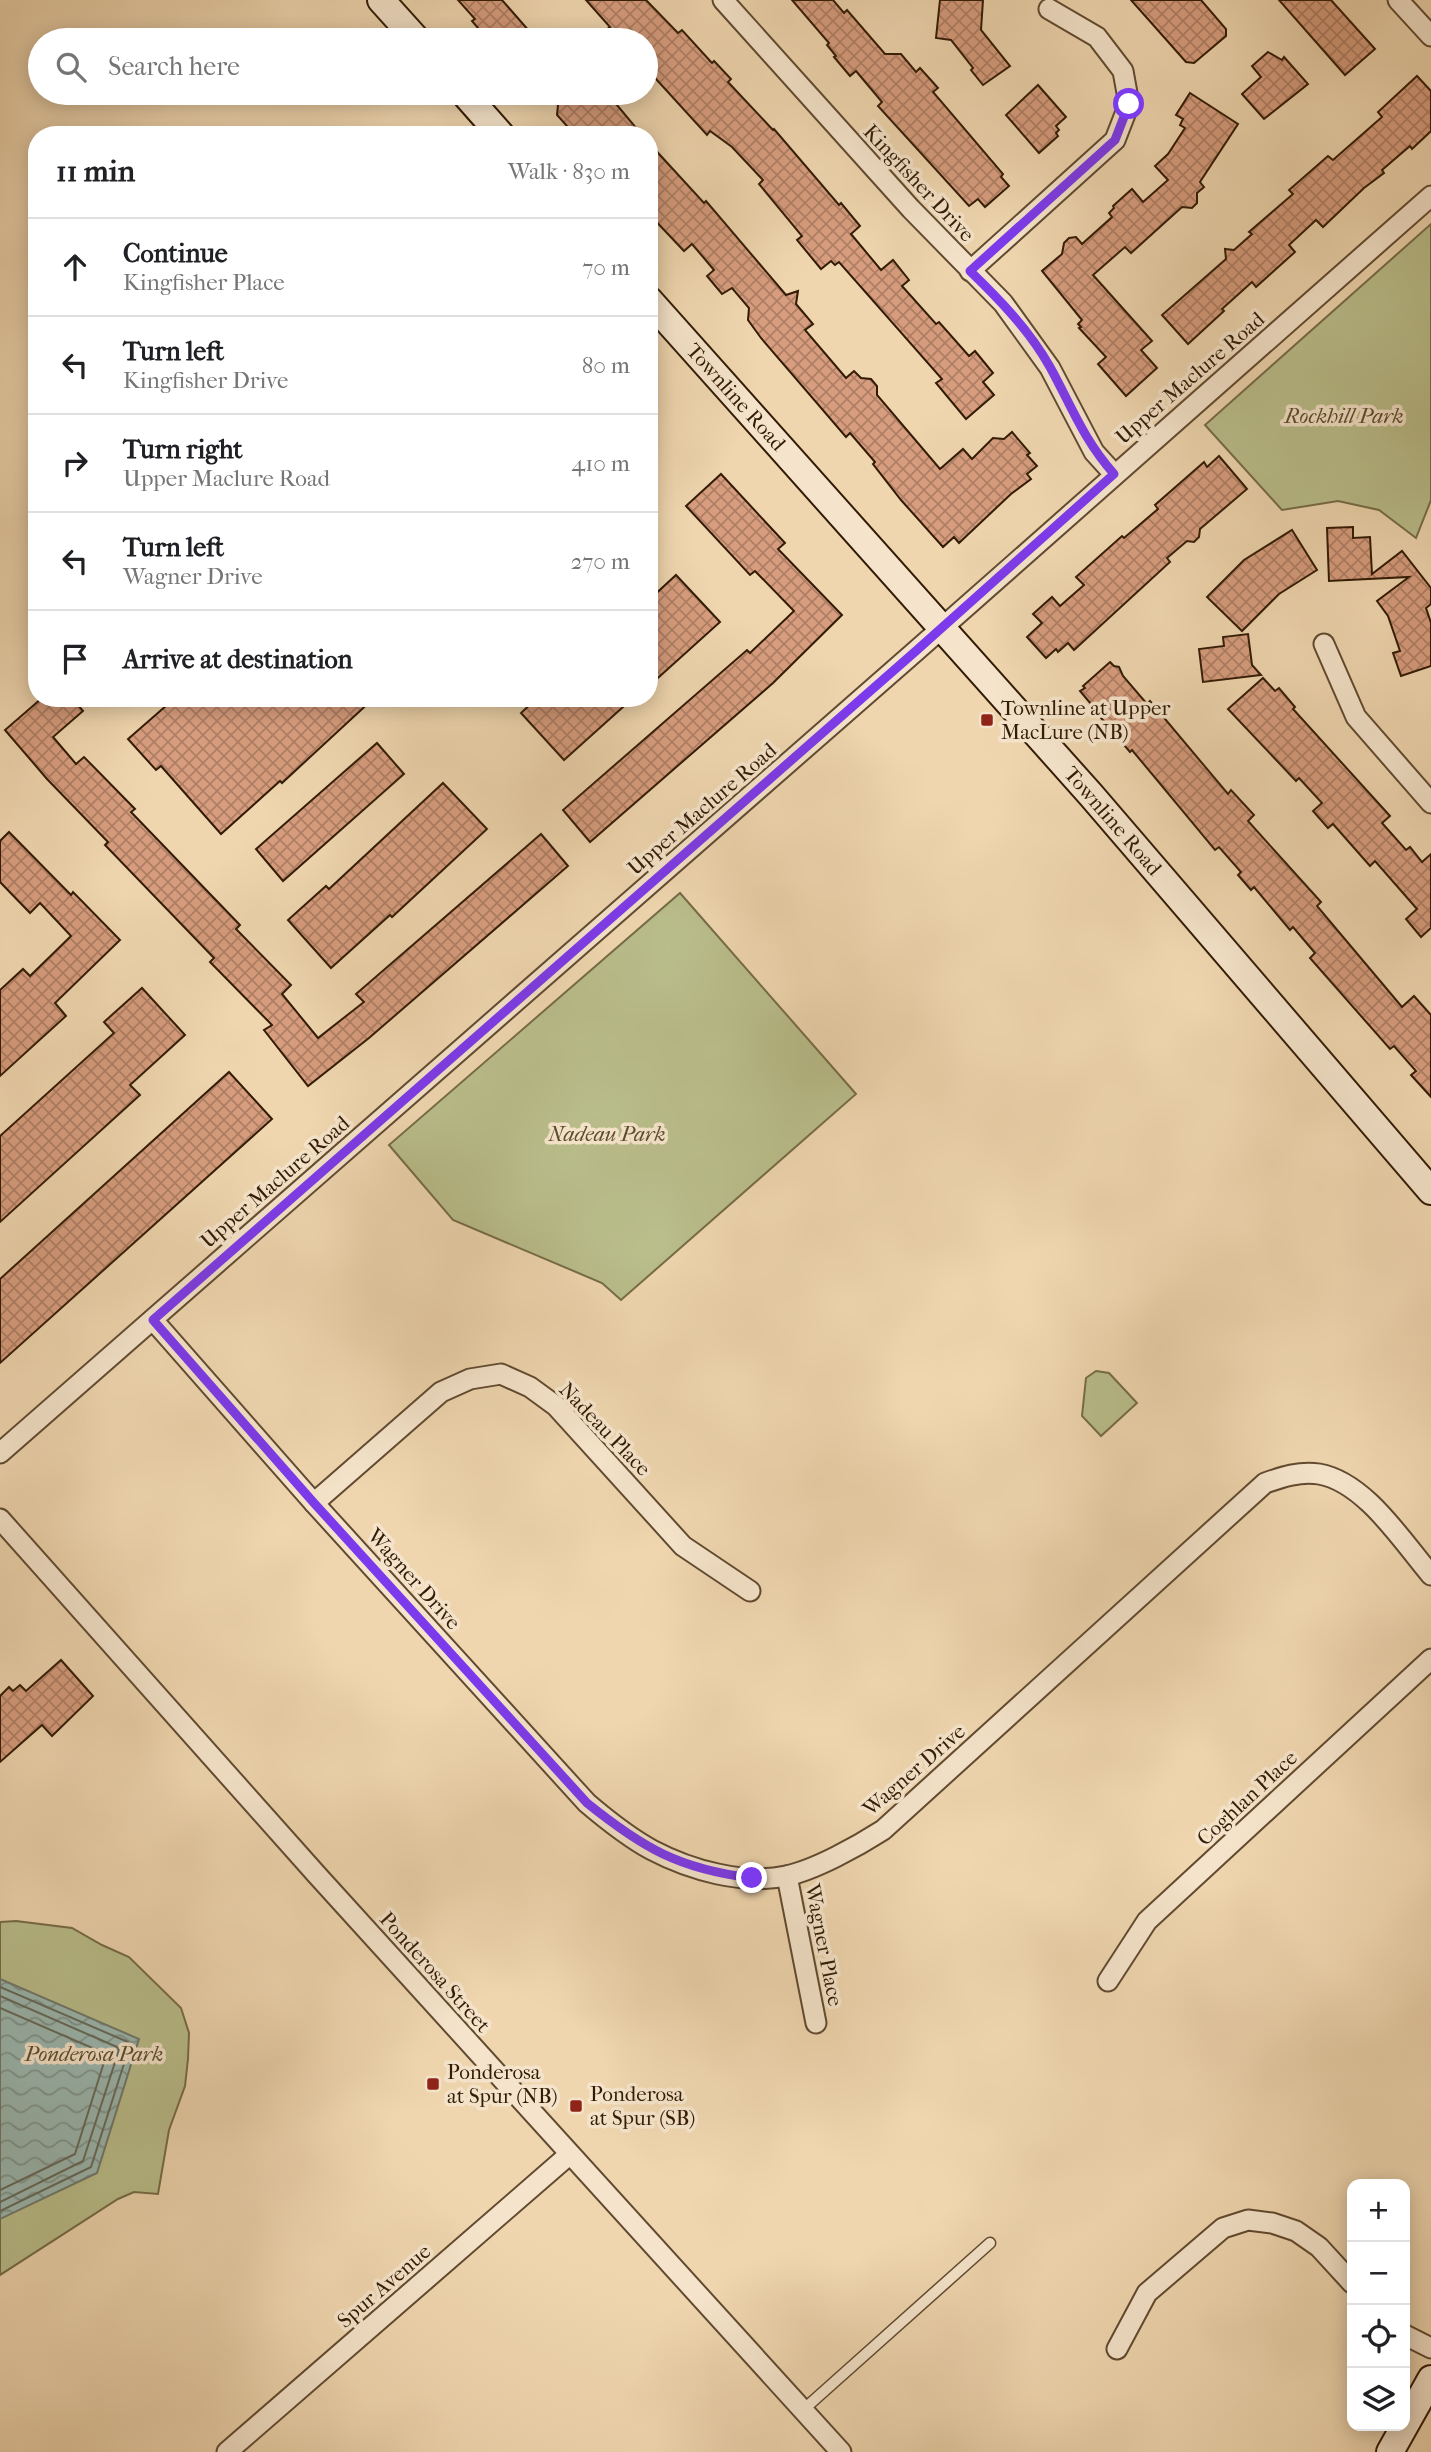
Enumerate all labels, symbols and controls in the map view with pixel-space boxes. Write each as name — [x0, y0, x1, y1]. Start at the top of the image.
search box — [28, 28, 658, 105]
icon: search — [52, 48, 90, 86]
text: Search here — [108, 51, 240, 82]
route start — [1113, 88, 1144, 119]
street label: Kingfisher Drive — [859, 120, 979, 246]
text: 11 min — [56, 154, 135, 189]
text: Walk · 830 m — [508, 158, 630, 185]
text: Continue — [123, 238, 228, 269]
icon: ahead — [56, 248, 94, 286]
text: 70 m — [582, 254, 630, 281]
text: Kingfisher Place — [123, 269, 285, 296]
street label: Upper Maclure Road — [1111, 307, 1270, 449]
text: Turn left — [123, 336, 224, 367]
street label: Townline Road — [682, 338, 791, 456]
icon: left — [56, 346, 94, 384]
text: 80 m — [582, 352, 630, 379]
text: Kingfisher Drive — [123, 367, 288, 394]
park label: Rockhill Park — [1282, 404, 1404, 428]
text: Turn right — [123, 434, 243, 465]
icon: right — [56, 444, 94, 482]
text: 410 m — [572, 450, 630, 477]
text: Upper Maclure Road — [123, 465, 330, 492]
text: Turn left — [123, 532, 224, 563]
icon: left — [56, 542, 94, 580]
text: 270 m — [570, 548, 630, 575]
text: Wagner Drive — [123, 563, 263, 590]
icon: arrive — [56, 640, 94, 678]
text: Arrive at destination — [123, 644, 353, 675]
place label: Townline at Upper MacLure (NB) — [1001, 696, 1170, 744]
marker: Townline at Upper MacLure (NB) — [979, 712, 995, 728]
street label: Upper Maclure Road — [623, 738, 782, 880]
street label: Townline Road — [1059, 762, 1167, 881]
street label: Upper Maclure Road — [196, 1111, 355, 1253]
park label: Nadeau Park — [548, 1122, 665, 1146]
street label: Nadeau Place — [554, 1377, 656, 1481]
street label: Wagner Drive — [362, 1523, 466, 1634]
street label: Wagner Drive — [857, 1719, 970, 1822]
street label: Coghlan Place — [1192, 1746, 1302, 1850]
route end — [736, 1862, 767, 1893]
street label: Wagner Place — [800, 1881, 848, 2008]
street label: Ponderosa Street — [375, 1907, 496, 2037]
park label: Ponderosa Park — [24, 2042, 163, 2066]
place label: Ponderosa at Spur (NB) — [447, 2060, 558, 2108]
marker: Ponderosa at Spur (NB) — [425, 2076, 441, 2092]
place label: Ponderosa at Spur (SB) — [590, 2082, 695, 2130]
marker: Ponderosa at Spur (SB) — [568, 2098, 584, 2114]
map controls — [1347, 2179, 1410, 2431]
button: + — [1347, 2179, 1410, 2242]
street label: Spur Avenue — [333, 2239, 435, 2333]
button: − — [1347, 2242, 1410, 2305]
button: locate — [1347, 2305, 1410, 2368]
button: layers — [1347, 2368, 1410, 2431]

